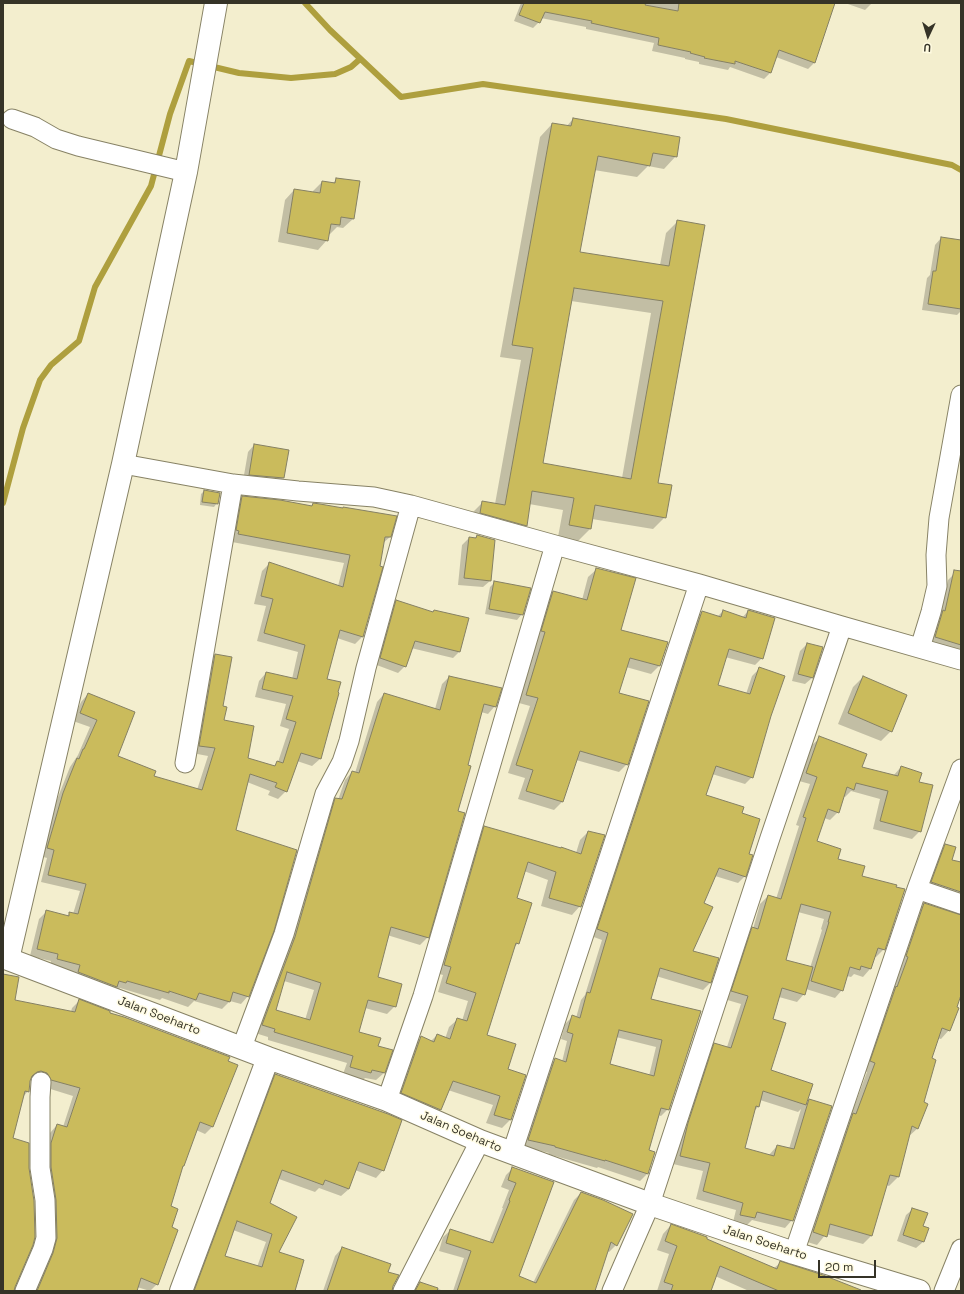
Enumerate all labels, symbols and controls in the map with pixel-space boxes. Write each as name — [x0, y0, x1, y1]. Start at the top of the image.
north arrow — [908, 16, 948, 56]
text: U — [923, 41, 931, 55]
street label: Jalan Soeharto — [116, 994, 202, 1038]
street label: Jalan Soeharto — [418, 1108, 504, 1156]
street label: Jalan Soeharto — [721, 1223, 809, 1263]
scale bar — [820, 1252, 878, 1278]
text: 20 m — [825, 1259, 853, 1275]

